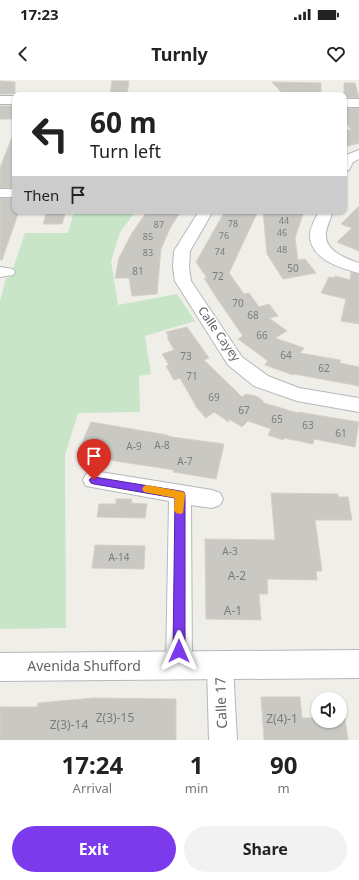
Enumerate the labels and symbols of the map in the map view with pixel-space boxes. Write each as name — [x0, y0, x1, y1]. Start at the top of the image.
house number: 44 — [279, 214, 289, 227]
house number: 78 — [228, 217, 238, 230]
house number: 87 — [154, 218, 164, 231]
house number: 46 — [277, 226, 287, 239]
house number: 76 — [219, 229, 229, 242]
house number: 85 — [143, 230, 153, 243]
house number: 48 — [277, 243, 287, 256]
house number: 74 — [215, 245, 225, 258]
house number: 83 — [143, 246, 153, 259]
house number: 50 — [287, 261, 299, 275]
house number: 81 — [132, 264, 144, 278]
house number: 72 — [212, 269, 224, 283]
house number: 70 — [232, 296, 244, 310]
street label: Calle Cayey — [194, 303, 245, 365]
house number: 68 — [247, 308, 259, 322]
house number: 66 — [256, 328, 268, 342]
house number: 64 — [280, 348, 292, 362]
house number: 73 — [180, 349, 192, 363]
house number: 62 — [318, 361, 330, 375]
house number: 71 — [186, 369, 198, 383]
house number: 69 — [208, 390, 220, 404]
house number: 67 — [238, 403, 250, 417]
house number: 65 — [271, 412, 283, 426]
house number: 63 — [302, 418, 314, 432]
house number: 61 — [335, 426, 347, 440]
house number: A-8 — [154, 438, 170, 452]
pin — [77, 439, 111, 480]
house number: A-9 — [126, 439, 142, 453]
house number: A-7 — [177, 454, 193, 468]
house number: A-3 — [222, 544, 238, 558]
house number: A-14 — [108, 550, 130, 564]
house number: A-2 — [228, 567, 246, 584]
house number: A-1 — [224, 602, 242, 619]
position arrow — [158, 630, 200, 672]
street label: Avenida Shufford — [27, 656, 141, 675]
street label: Calle 17 — [210, 677, 231, 729]
house number: Z(3)-15 — [96, 709, 134, 726]
house number: Z(4)-1 — [266, 710, 298, 727]
house number: Z(3)-14 — [50, 716, 88, 733]

